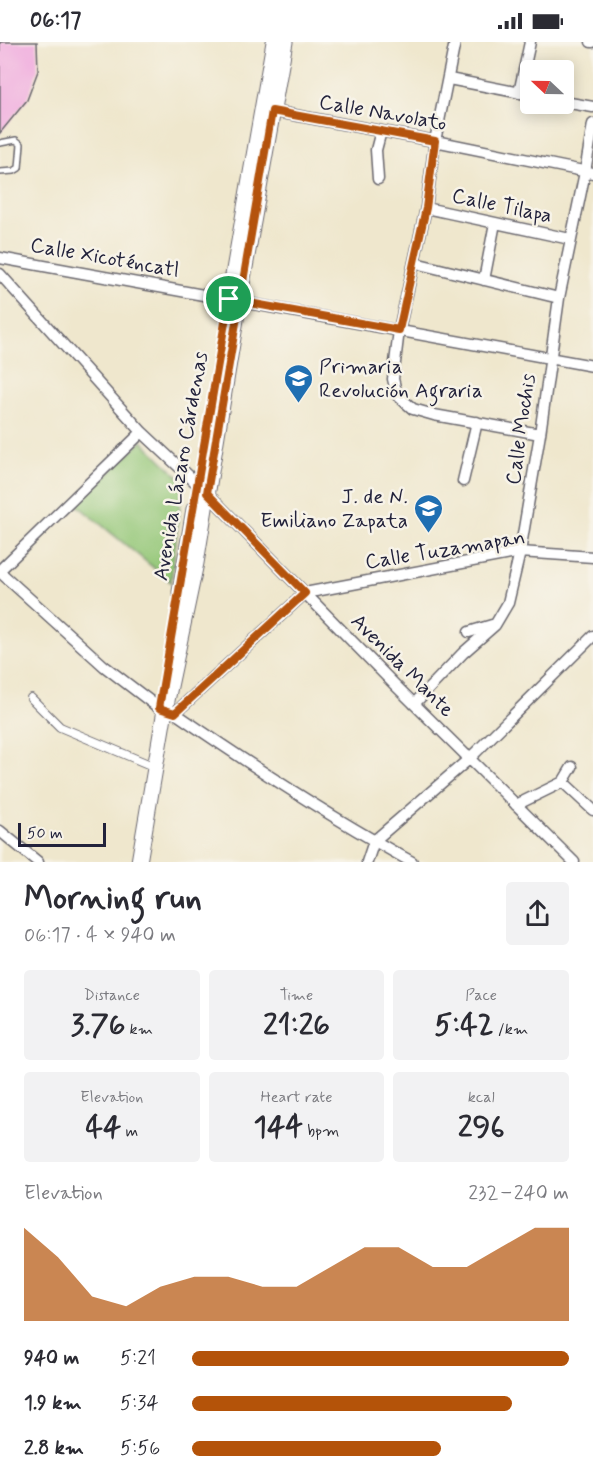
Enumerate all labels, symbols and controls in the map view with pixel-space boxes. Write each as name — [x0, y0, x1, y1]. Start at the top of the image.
text: 06:17 — [30, 7, 81, 35]
north arrow — [520, 60, 574, 114]
map controls — [520, 60, 574, 114]
street label: Calle Navolato — [317, 88, 449, 138]
street label: Calle Tilapa — [449, 182, 554, 230]
street label: Calle Xicoténcatl — [28, 231, 181, 285]
pin — [203, 273, 254, 324]
icon: arrive — [212, 282, 245, 315]
street label: Avenida Lázaro Cárdenas — [147, 349, 215, 583]
place label: Primaria Revolución Agraria — [319, 353, 483, 407]
school or university icon: Primaria Revolución Agraria — [282, 362, 314, 404]
street label: Calle Mochis — [499, 372, 543, 487]
place label: J. de N. Emiliano Zapata — [260, 483, 408, 535]
school or university icon: J. de N. Emiliano Zapata — [413, 492, 445, 534]
street label: Calle Tuzamapan — [363, 524, 527, 576]
street label: Avenida Mante — [344, 608, 460, 724]
scale bar — [18, 820, 106, 848]
text: 50 m — [27, 823, 63, 844]
text: Morning run — [24, 877, 202, 921]
button: share — [506, 882, 569, 945]
text: 06:17 · 4 × 940 m — [24, 922, 176, 949]
text: Distance — [84, 985, 140, 1006]
text: Time — [280, 985, 313, 1006]
text: Pace — [465, 985, 497, 1006]
text: 3.76 — [71, 1006, 125, 1045]
text: 21:26 — [263, 1006, 330, 1045]
text: 5:42 — [434, 1006, 494, 1045]
text: km — [125, 1019, 153, 1040]
text: /km — [494, 1019, 528, 1040]
text: Elevation — [80, 1087, 143, 1108]
text: Heart rate — [261, 1087, 332, 1108]
text: kcal — [468, 1087, 495, 1108]
text: 44 — [85, 1108, 121, 1147]
text: 144 — [254, 1108, 303, 1147]
text: 296 — [458, 1108, 505, 1147]
text: m — [121, 1121, 138, 1142]
text: bpm — [303, 1121, 339, 1142]
text: Elevation — [24, 1180, 103, 1207]
text: 232–240 m — [468, 1180, 569, 1207]
text: 940 m — [24, 1345, 79, 1372]
text: 5:21 — [120, 1345, 156, 1372]
text: 1.9 km — [24, 1390, 82, 1417]
text: 5:34 — [120, 1390, 159, 1417]
text: 2.8 km — [24, 1435, 84, 1462]
text: 5:56 — [120, 1435, 160, 1462]

